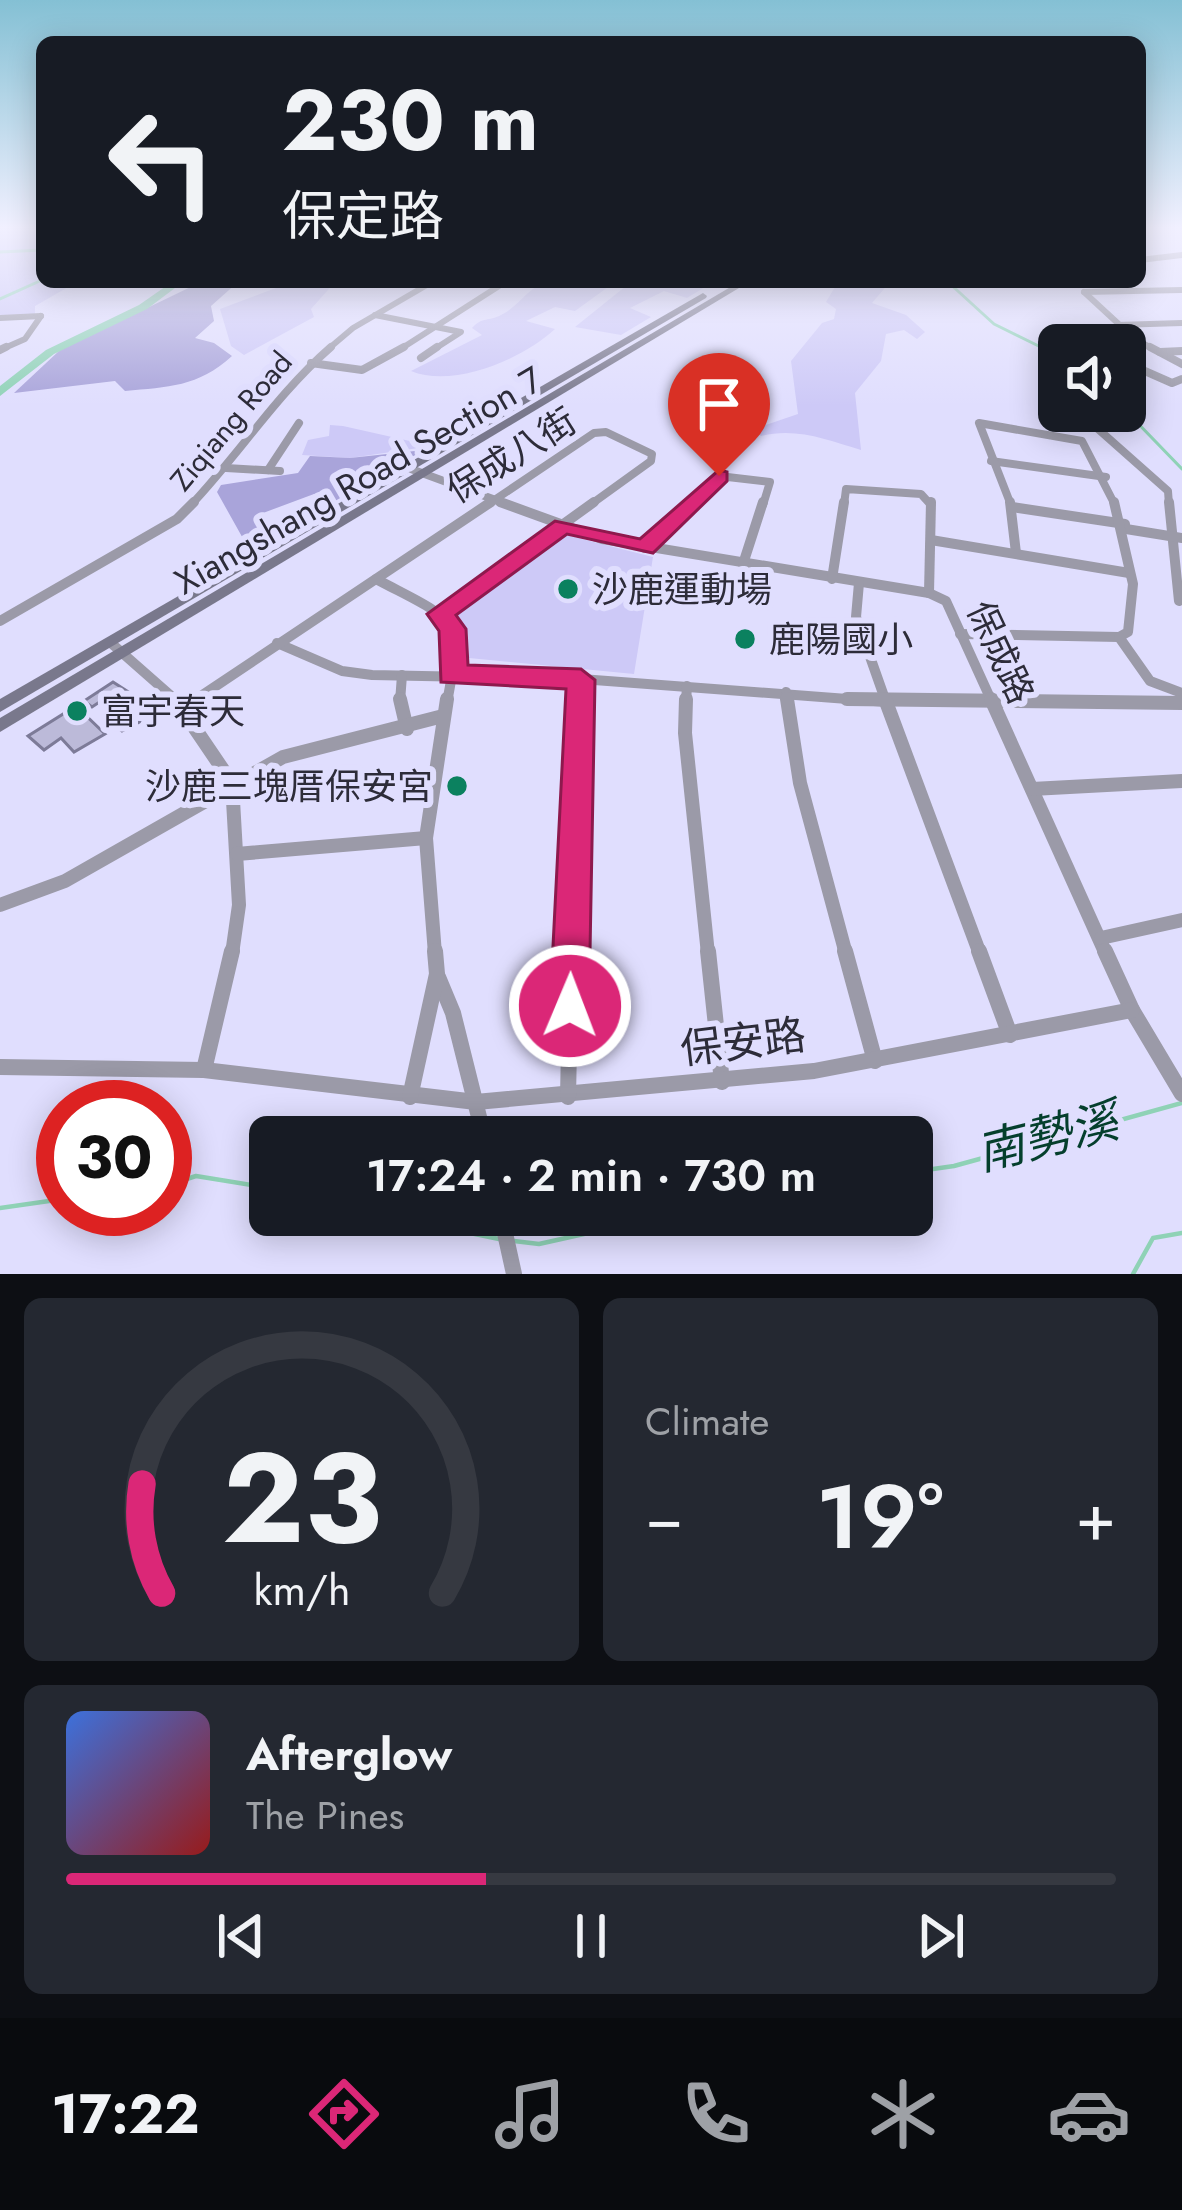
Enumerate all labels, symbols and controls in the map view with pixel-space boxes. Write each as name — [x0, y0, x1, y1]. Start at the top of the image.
text: 230 m — [282, 60, 539, 182]
icon: left — [84, 84, 240, 240]
text: 保定路 — [282, 177, 444, 255]
map controls — [1038, 324, 1146, 432]
button: sound — [1038, 324, 1146, 432]
street label: Ziqiang Road — [160, 342, 302, 500]
street label: Xiangshang Road Section 7 — [164, 353, 552, 607]
pin — [668, 353, 770, 476]
icon: arrive — [686, 371, 752, 437]
street label: 保成八街 — [436, 395, 586, 515]
place label: 沙鹿運動場 — [592, 563, 772, 615]
marker: 沙鹿運動場 — [555, 576, 581, 602]
street label: 保成路 — [955, 592, 1047, 712]
place label: 鹿陽國小 — [769, 613, 913, 665]
marker: 鹿陽國小 — [732, 626, 758, 652]
place label: 富宇春天 — [101, 685, 245, 737]
marker: 富宇春天 — [64, 698, 90, 724]
place label: 沙鹿三塊厝保安宮 — [145, 760, 433, 812]
marker: 沙鹿三塊厝保安宮 — [444, 773, 470, 799]
position arrow — [507, 943, 633, 1069]
street label: 保安路 — [677, 1004, 809, 1080]
speed limit sign: 30 — [36, 1080, 192, 1236]
water label: 南勢溪 — [969, 1085, 1131, 1188]
text: 17:24 · 2 min · 730 m — [366, 1143, 816, 1208]
text: Climate — [645, 1393, 769, 1450]
text: 23 — [222, 1408, 381, 1589]
text: 19° — [816, 1452, 944, 1582]
text: − — [645, 1469, 684, 1565]
text: + — [1075, 1469, 1116, 1565]
text: km/h — [253, 1558, 350, 1620]
text: Afterglow — [246, 1722, 452, 1787]
text: The Pines — [246, 1787, 404, 1844]
icon: previous — [208, 1903, 274, 1969]
icon: pause — [558, 1903, 624, 1969]
icon: next — [908, 1903, 974, 1969]
icon: directions — [302, 2072, 386, 2156]
icon: music — [488, 2072, 572, 2156]
icon: phone — [674, 2072, 758, 2156]
icon: climate — [861, 2072, 945, 2156]
icon: car — [1047, 2072, 1131, 2156]
text: 17:22 — [51, 2075, 199, 2153]

